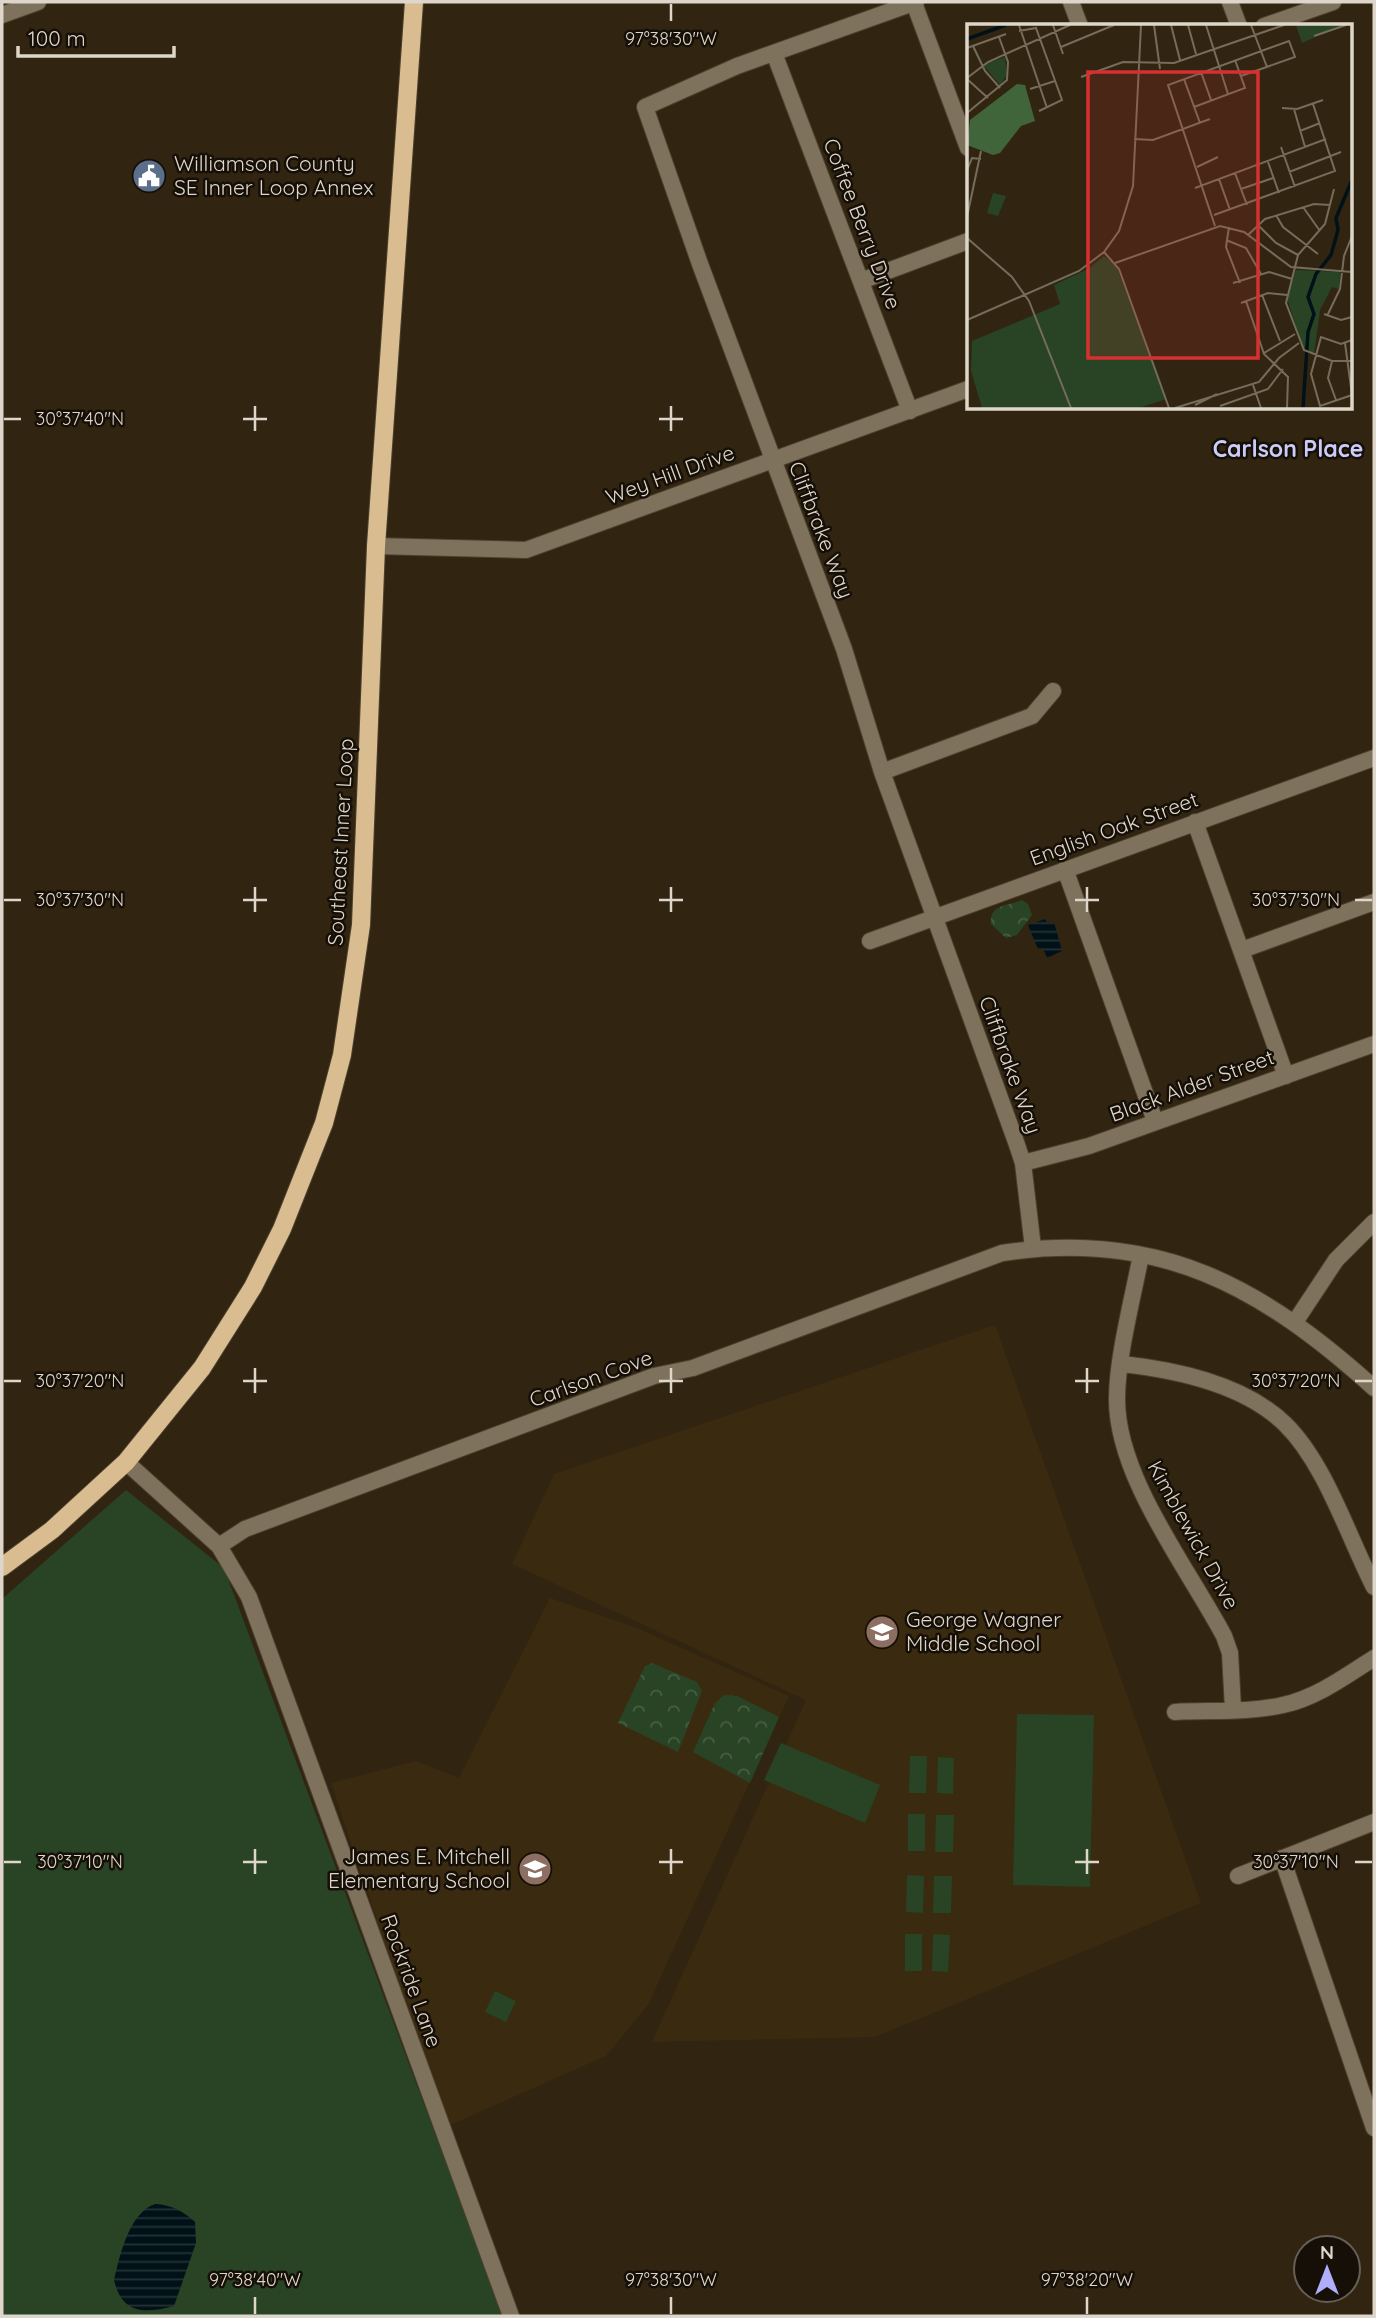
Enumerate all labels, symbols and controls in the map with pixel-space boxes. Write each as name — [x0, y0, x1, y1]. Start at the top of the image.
scale bar — [18, 14, 173, 58]
inset map — [967, 24, 1352, 410]
text: 100 m — [28, 25, 86, 51]
text: 97°38'30"W — [625, 27, 717, 50]
street label: Coffee Berry Drive — [818, 135, 907, 313]
place label: Williamson County SE Inner Loop Annex — [174, 150, 373, 200]
public building icon: Williamson County SE Inner Loop Annex — [130, 157, 168, 195]
text: 30°37'40"N — [36, 407, 124, 430]
district label: Carlson Place — [1213, 434, 1363, 463]
street label: Wey Hill Drive — [602, 439, 738, 509]
street label: Cliffbrake Way — [784, 457, 860, 602]
street label: Southeast Inner Loop — [322, 738, 358, 946]
street label: English Oak Street — [1026, 786, 1201, 871]
text: 30°37'30"N — [36, 888, 124, 911]
text: 30°37'30"N — [1252, 888, 1340, 911]
street label: Cliffbrake Way — [974, 992, 1048, 1137]
street label: Black Alder Street — [1106, 1043, 1277, 1127]
street label: Carlson Cove — [526, 1344, 656, 1412]
text: 30°37'20"N — [36, 1369, 124, 1392]
text: 30°37'20"N — [1252, 1369, 1340, 1392]
street label: Kimblewick Drive — [1142, 1456, 1245, 1613]
place label: George Wagner Middle School — [906, 1606, 1061, 1656]
school or university icon: George Wagner Middle School — [863, 1613, 901, 1651]
place label: James E. Mitchell Elementary School — [328, 1843, 510, 1893]
text: 30°37'10"N — [37, 1850, 123, 1873]
school or university icon: James E. Mitchell Elementary School — [516, 1850, 554, 1888]
text: 30°37'10"N — [1253, 1850, 1339, 1873]
street label: Rockride Lane — [376, 1911, 448, 2051]
north arrow — [1292, 2234, 1362, 2304]
text: N — [1320, 2240, 1334, 2264]
text: 97°38'40"W — [209, 2268, 301, 2291]
text: 97°38'30"W — [625, 2268, 717, 2291]
text: 97°38'20"W — [1041, 2268, 1133, 2291]

